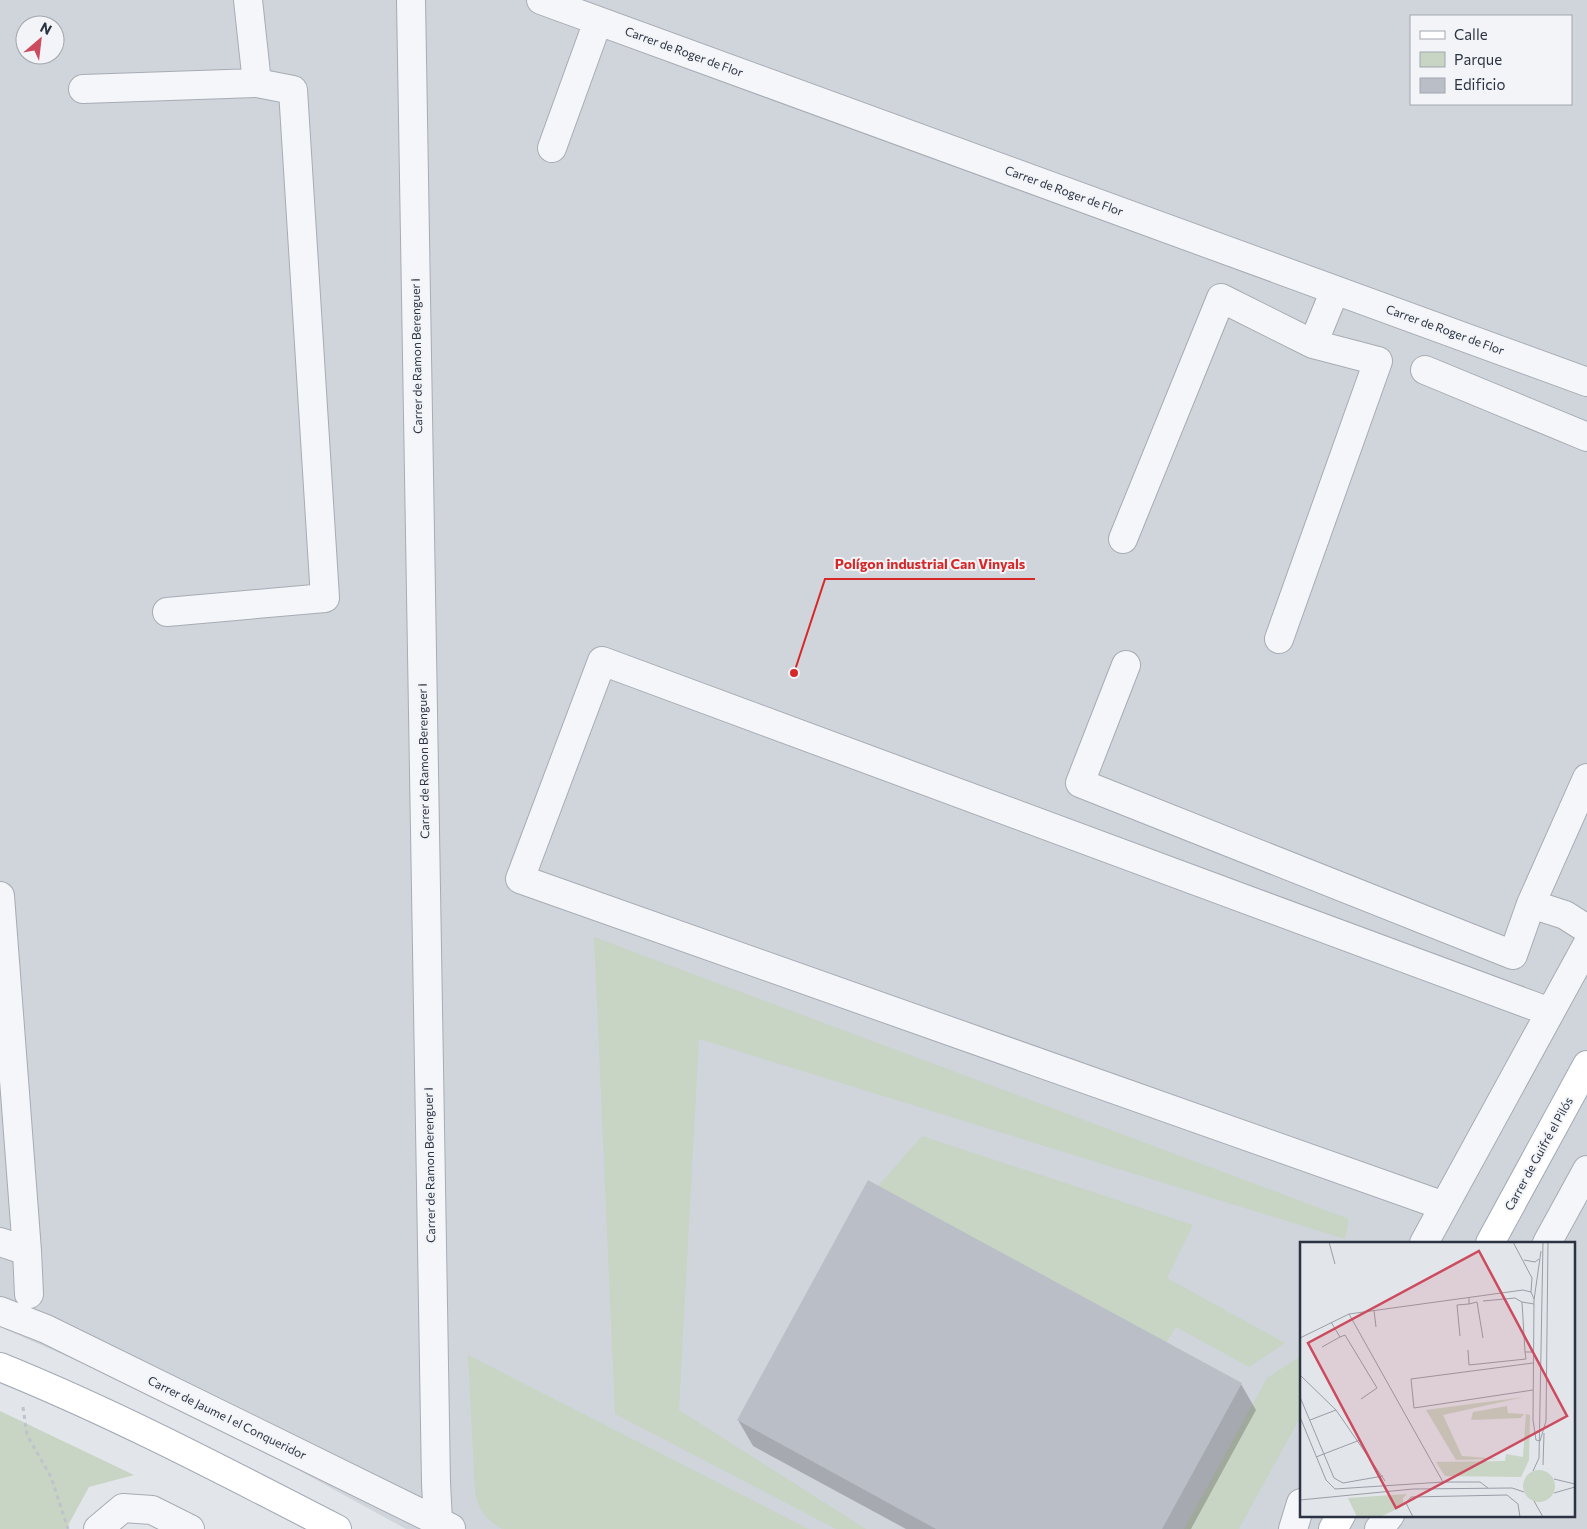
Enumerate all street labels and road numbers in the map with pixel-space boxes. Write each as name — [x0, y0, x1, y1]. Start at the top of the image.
street label: Carrer de Roger de Flor — [623, 23, 746, 79]
street label: Carrer de Roger de Flor — [1003, 162, 1126, 218]
street label: Carrer de Ramon Berenguer I — [408, 278, 424, 434]
street label: Carrer de Roger de Flor — [1384, 301, 1507, 357]
street label: Carrer de Ramon Berenguer I — [415, 683, 431, 839]
street label: Carrer de Ramon Berenguer I — [421, 1087, 437, 1243]
street label: Carrer de Guifré el Pilós — [1501, 1094, 1575, 1213]
street label: Carrer de Jaume I el Conqueridor — [145, 1372, 309, 1463]

